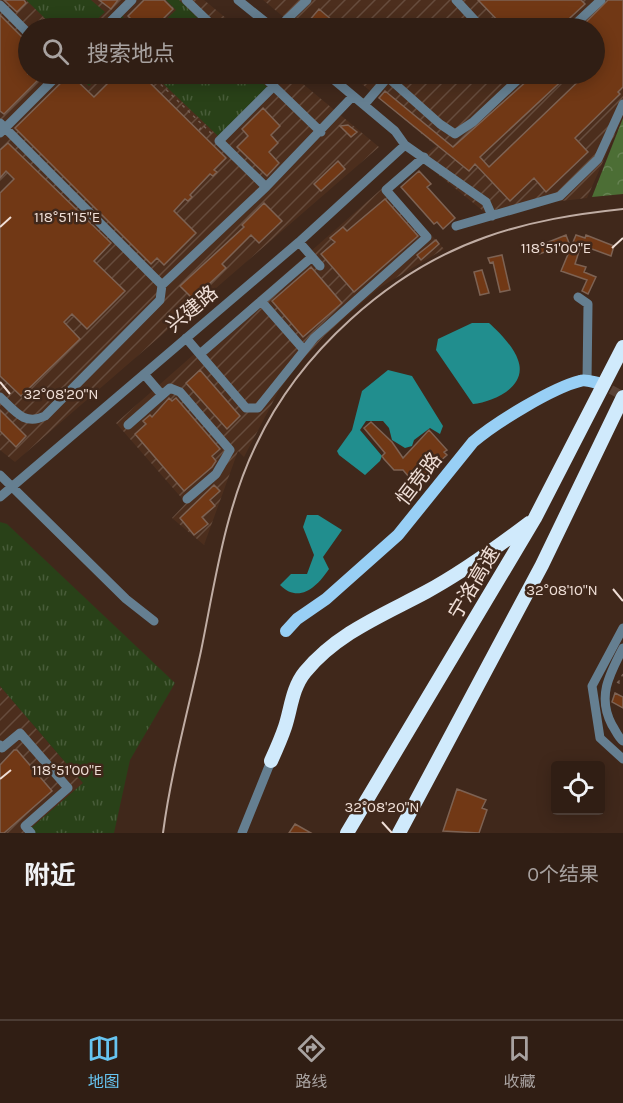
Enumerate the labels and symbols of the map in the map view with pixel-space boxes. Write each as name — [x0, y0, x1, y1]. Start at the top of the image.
text: 118°51'15"E — [34, 208, 100, 226]
text: 118°51'00"E — [521, 239, 591, 257]
street label: 兴建路 — [162, 281, 222, 337]
text: 32°08'20"N — [23, 385, 99, 403]
street label: 恒竞路 — [391, 448, 447, 510]
street label: 宁洛高速 — [444, 543, 504, 623]
text: 32°08'10"N — [526, 581, 598, 599]
text: 118°51'00"E — [32, 761, 102, 779]
text: 32°08'20"N — [344, 798, 420, 816]

